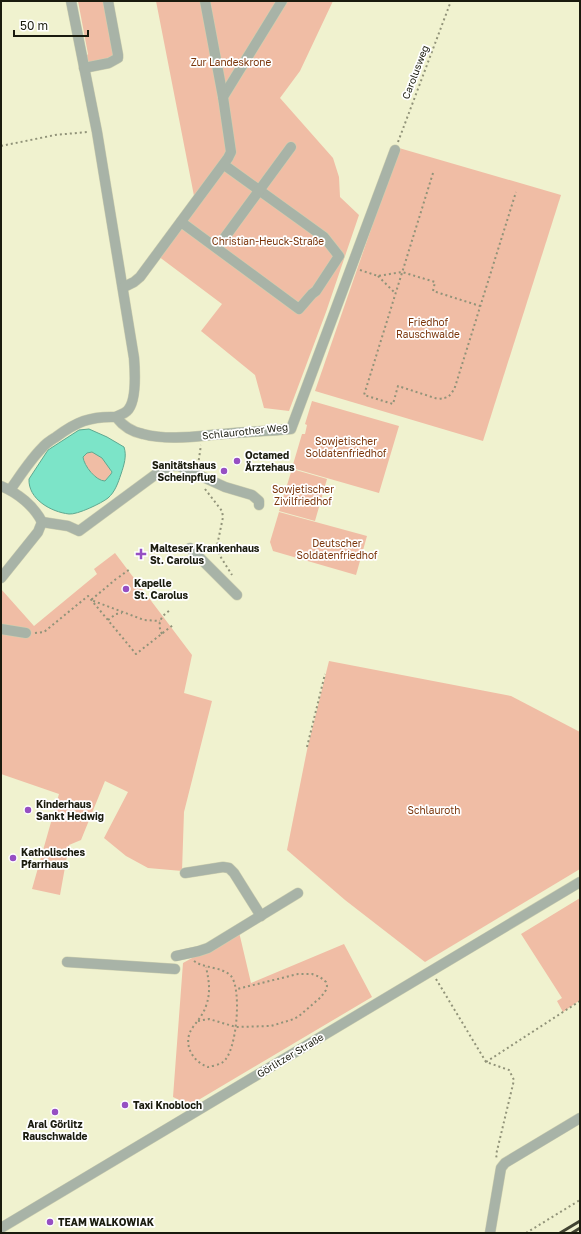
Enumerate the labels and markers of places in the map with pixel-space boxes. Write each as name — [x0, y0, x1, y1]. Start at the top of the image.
place label: Octamed Ärztehaus — [245, 449, 295, 473]
marker: Octamed Ärztehaus — [232, 456, 242, 466]
place label: Sanitätshaus Scheinpflug — [152, 459, 216, 483]
marker: Sanitätshaus Scheinpflug — [219, 466, 229, 476]
place label: Malteser Krankenhaus St. Carolus — [150, 542, 260, 566]
marker: Malteser Krankenhaus St. Carolus — [135, 548, 147, 560]
place label: Kapelle St. Carolus — [134, 577, 189, 601]
marker: Kapelle St. Carolus — [121, 584, 131, 594]
place label: Kinderhaus Sankt Hedwig — [36, 798, 104, 822]
marker: Kinderhaus Sankt Hedwig — [23, 805, 33, 815]
place label: Katholisches Pfarrhaus — [21, 846, 85, 870]
marker: Katholisches Pfarrhaus — [8, 853, 18, 863]
place label: Taxi Knobloch — [133, 1099, 202, 1111]
marker: Taxi Knobloch — [120, 1100, 130, 1110]
marker: Aral Görlitz Rauschwalde — [50, 1107, 60, 1117]
place label: Aral Görlitz Rauschwalde — [22, 1118, 88, 1142]
place label: TEAM WALKOWIAK — [58, 1216, 155, 1228]
marker: TEAM WALKOWIAK — [45, 1217, 55, 1227]

